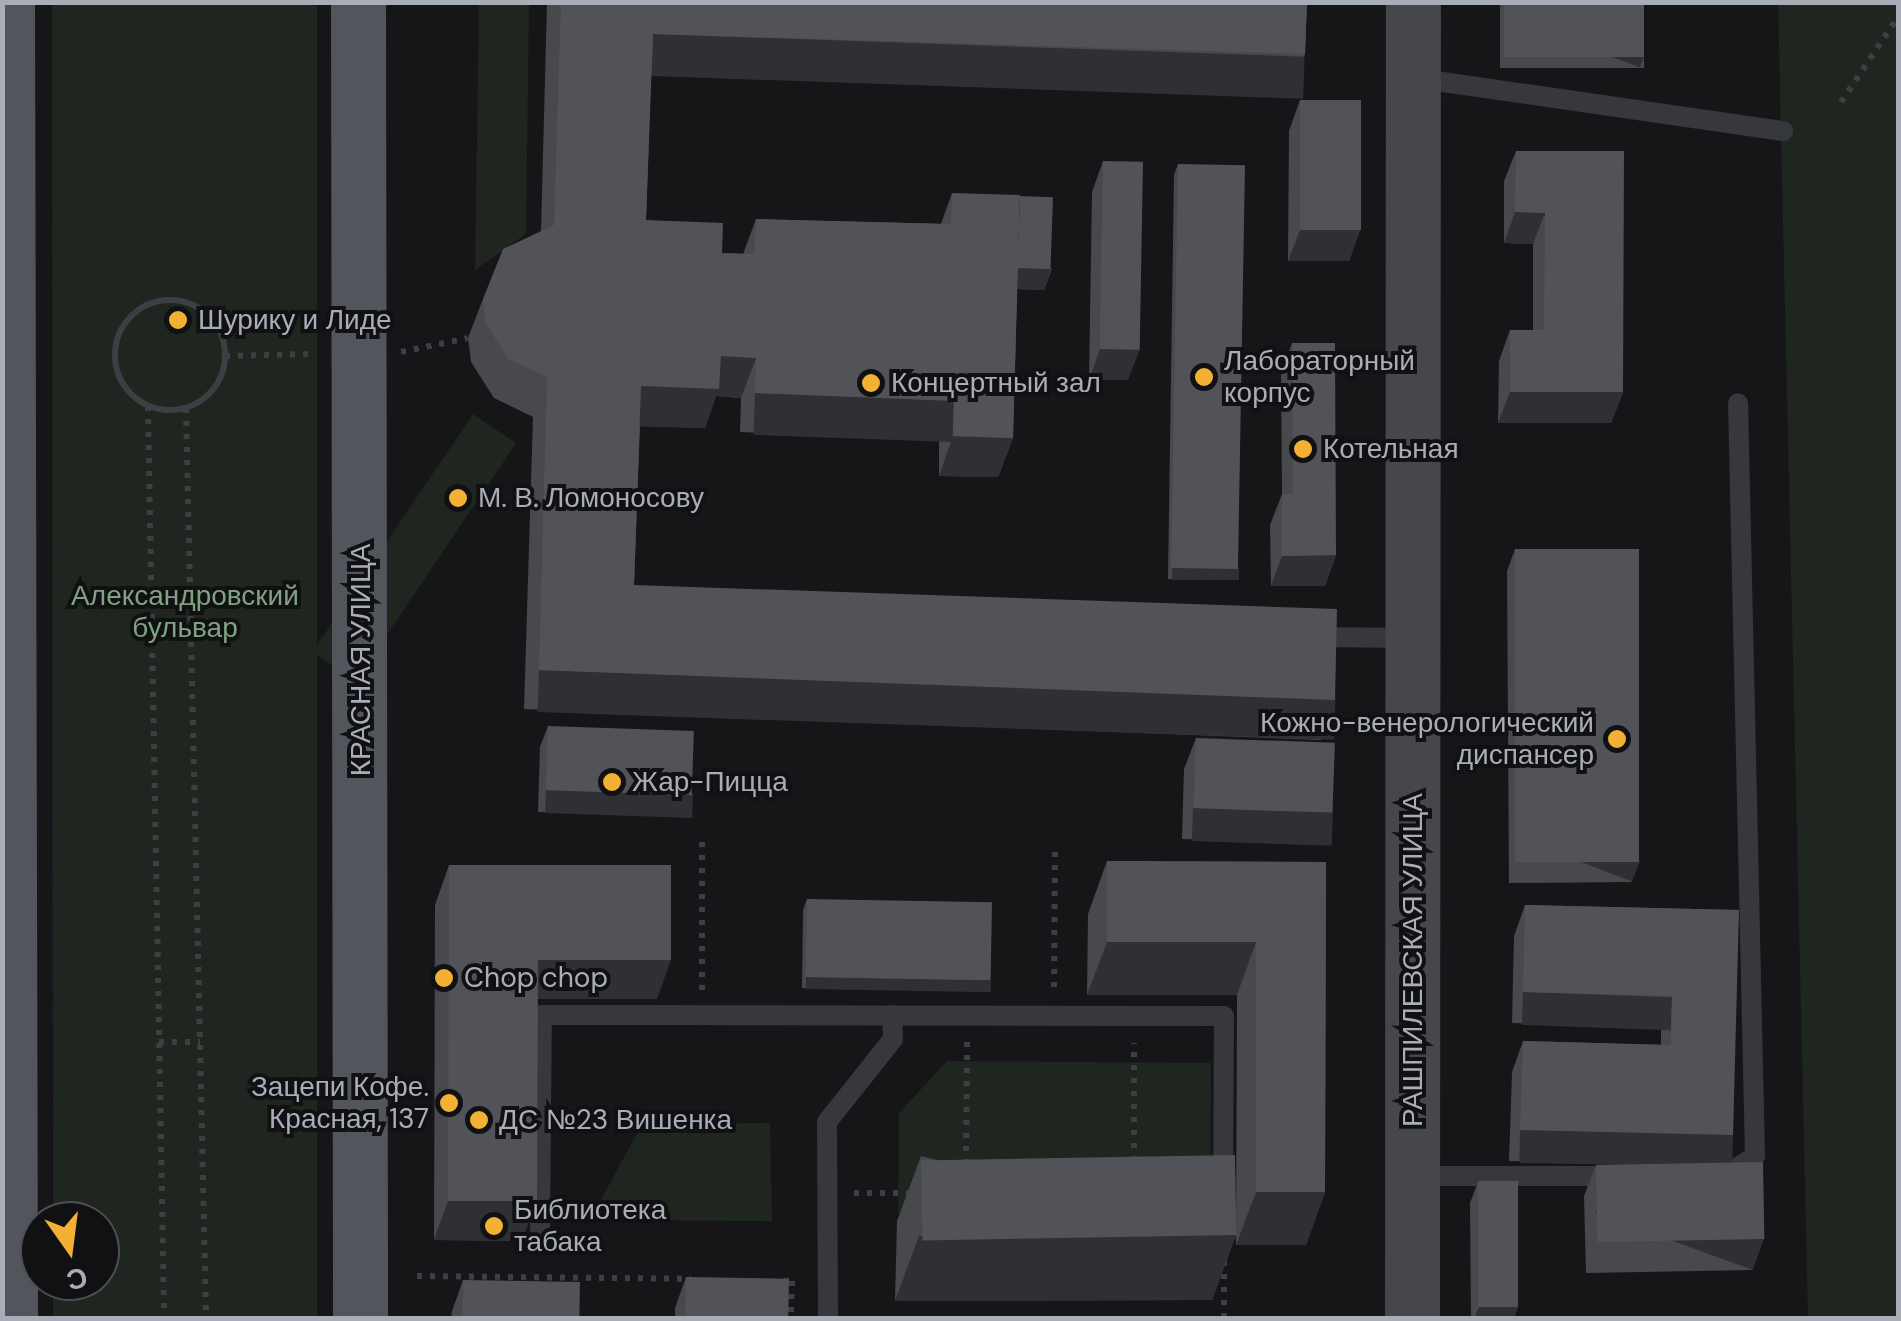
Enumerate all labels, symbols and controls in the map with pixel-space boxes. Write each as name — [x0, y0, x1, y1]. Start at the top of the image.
place label: Шурику и Лиде — [198, 303, 392, 337]
marker: Шурику и Лиде — [167, 309, 189, 331]
place label: Лабораторный корпус — [1224, 344, 1415, 410]
place label: Концертный зал — [891, 366, 1101, 400]
marker: Лабораторный корпус — [1193, 366, 1215, 388]
marker: Концертный зал — [860, 372, 882, 394]
place label: Котельная — [1323, 432, 1459, 466]
marker: Котельная — [1292, 438, 1314, 460]
place label: М. В. Ломоносову — [478, 481, 704, 515]
marker: М. В. Ломоносову — [447, 487, 469, 509]
street label: КРАСНАЯ УЛИЦА — [344, 544, 378, 776]
park label: Александровский бульвар — [71, 579, 299, 645]
place label: Кожно-венерологический диспансер — [1260, 706, 1594, 772]
marker: Кожно-венерологический диспансер — [1604, 726, 1630, 752]
place label: Жар-Пицца — [632, 765, 788, 799]
marker: Жар-Пицца — [601, 771, 623, 793]
street label: РАШПИЛЕВСКАЯ УЛИЦА — [1396, 793, 1430, 1127]
place label: Chop chop — [464, 961, 608, 995]
marker: Chop chop — [433, 967, 455, 989]
place label: Зацепи Кофе. Красная, 137 — [251, 1070, 429, 1136]
marker: Зацепи Кофе. Красная, 137 — [438, 1092, 460, 1114]
place label: ДС №23 Вишенка — [499, 1103, 732, 1137]
marker: ДС №23 Вишенка — [468, 1109, 490, 1131]
place label: Библиотека табака — [514, 1193, 666, 1259]
north arrow — [20, 1201, 120, 1301]
marker: Библиотека табака — [483, 1215, 505, 1237]
text: С — [63, 1258, 91, 1299]

